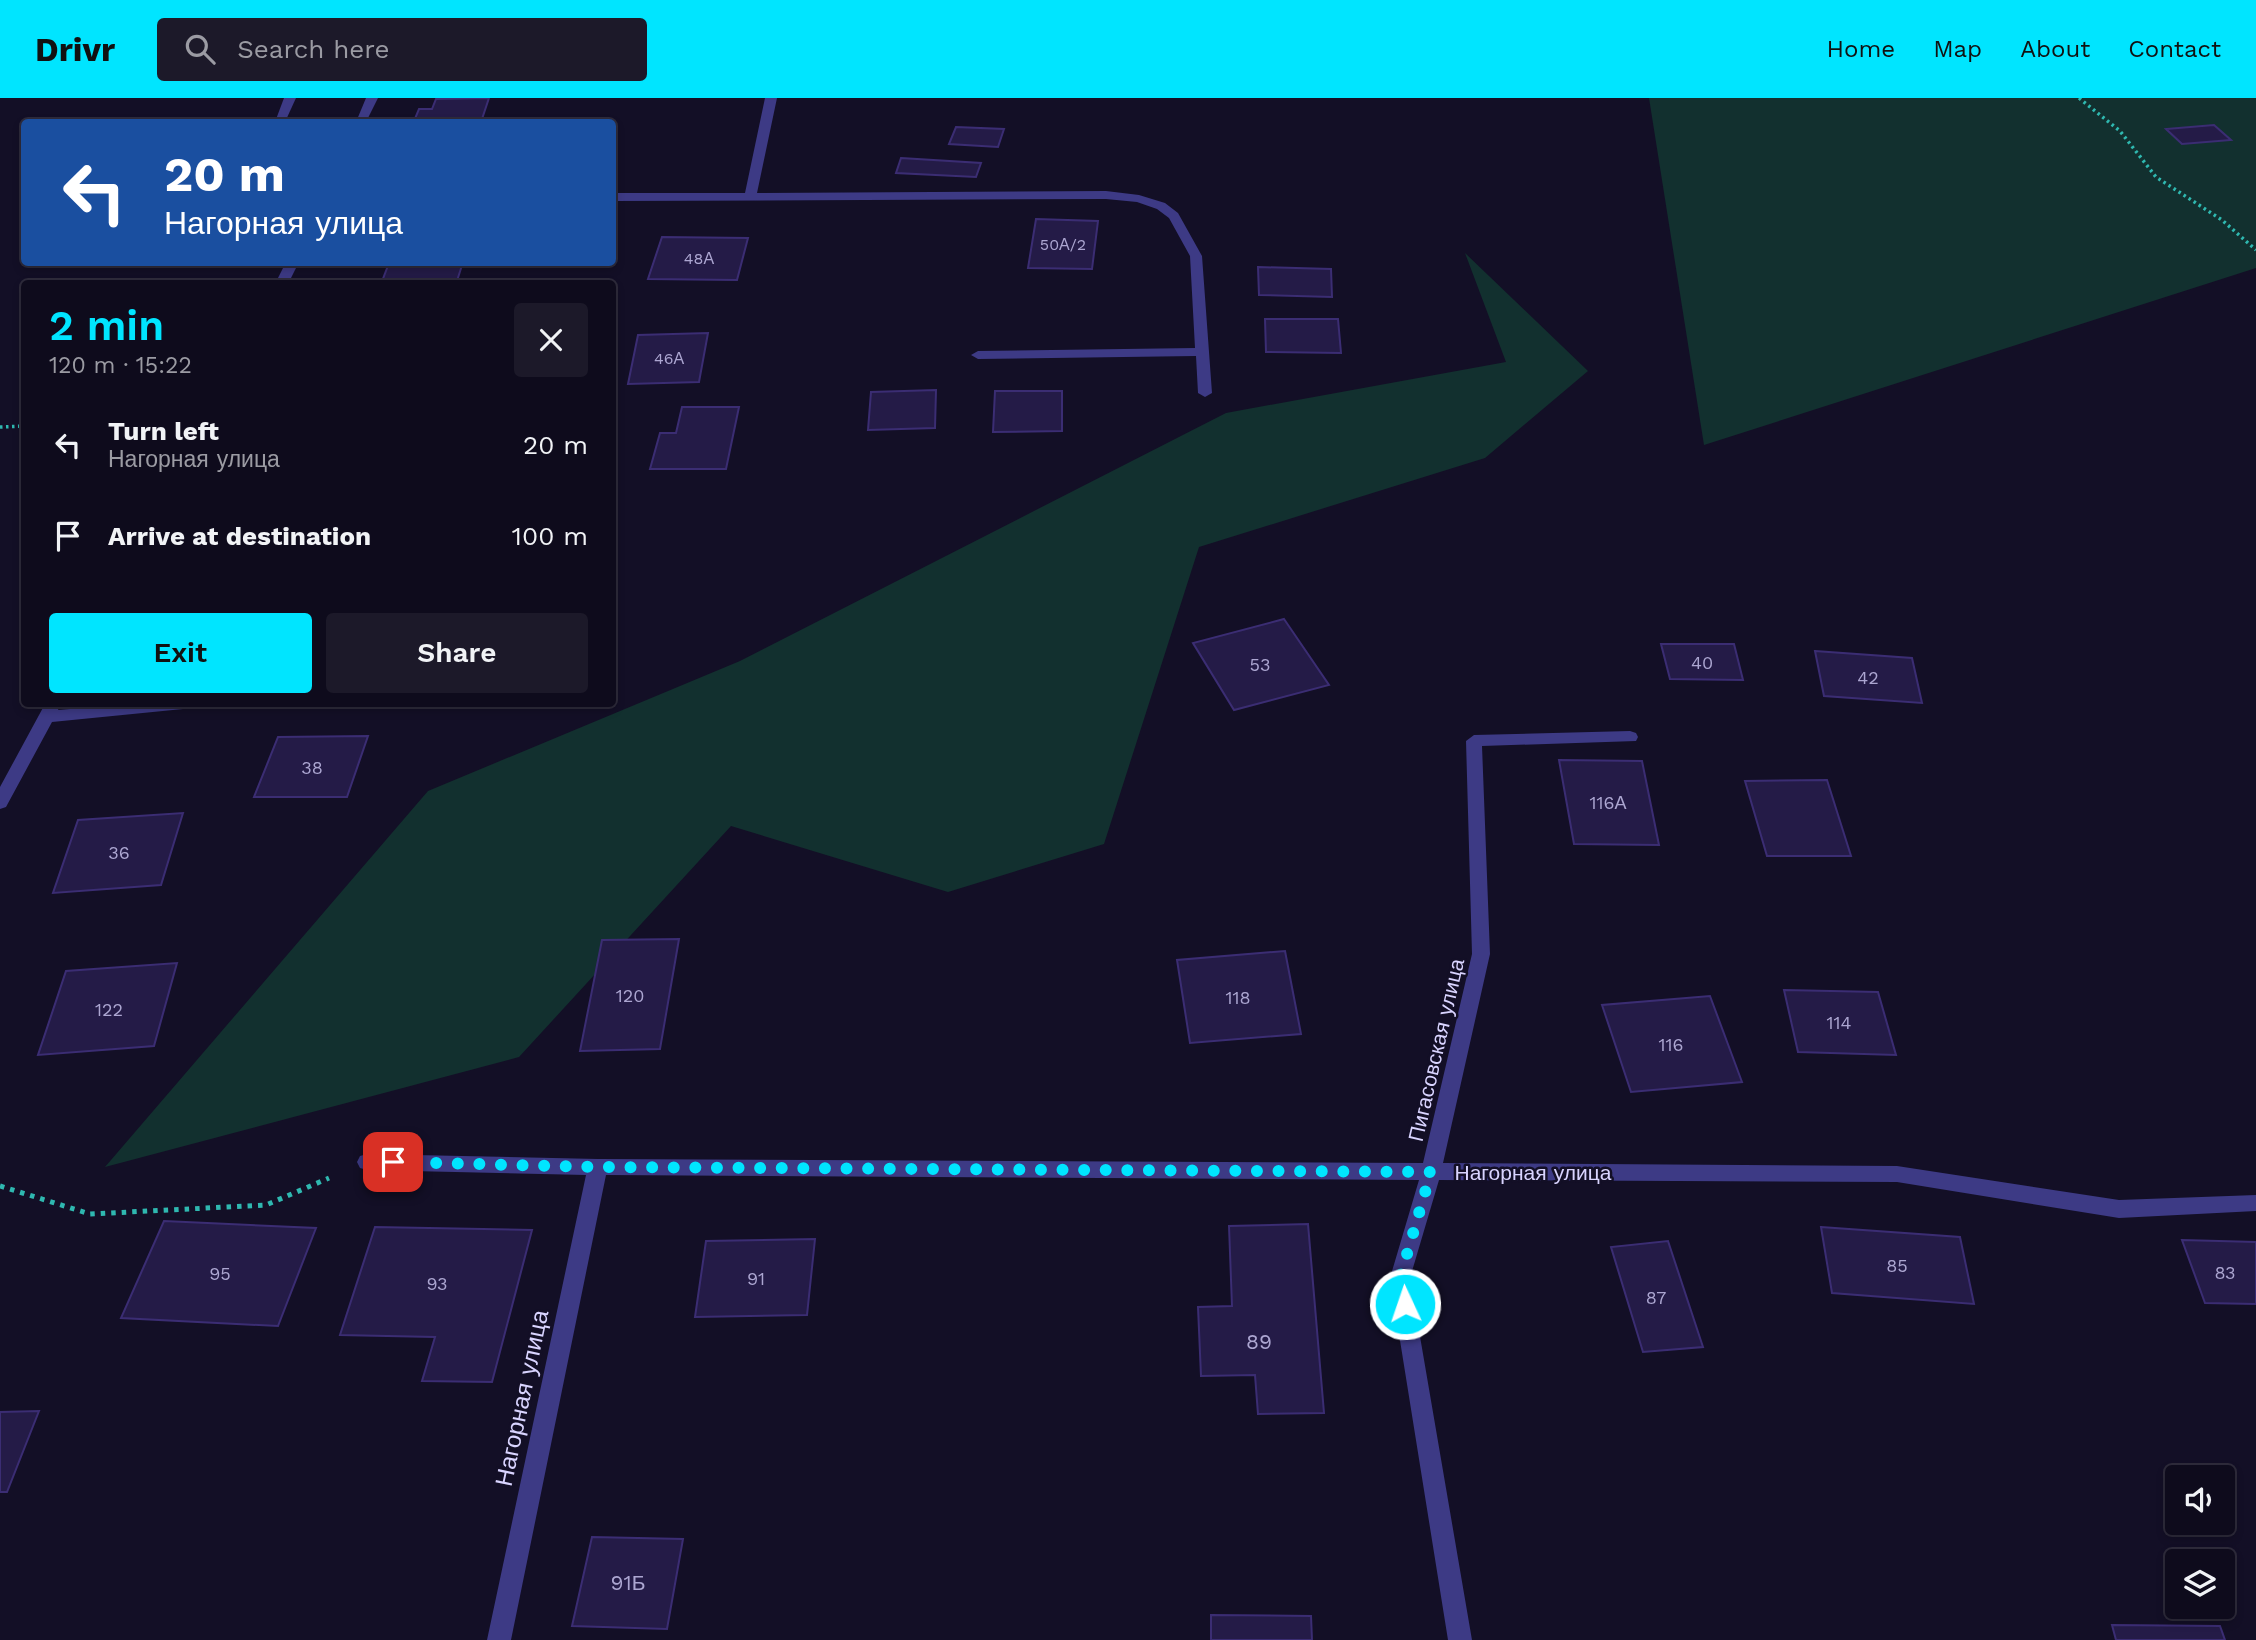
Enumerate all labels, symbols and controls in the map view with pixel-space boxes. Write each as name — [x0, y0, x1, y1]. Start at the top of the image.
search box — [157, 18, 647, 81]
text: Drivr — [35, 30, 115, 69]
icon: search — [181, 30, 219, 68]
text: Search here — [237, 34, 390, 64]
text: Home — [1827, 35, 1895, 63]
text: Map — [1933, 35, 1982, 63]
text: About — [2020, 35, 2090, 63]
text: Contact — [2128, 35, 2221, 63]
text: 20 m — [164, 145, 285, 203]
icon: left — [49, 147, 140, 238]
text: Нагорная улица — [164, 204, 403, 242]
house number: 50А/2 — [1040, 235, 1086, 254]
house number: 48А — [684, 249, 714, 268]
text: 2 min — [49, 301, 164, 350]
button: close — [514, 303, 588, 377]
house number: 46А — [654, 349, 684, 368]
text: 120 m · 15:22 — [49, 352, 192, 379]
text: Turn left — [108, 416, 219, 446]
icon: left — [49, 426, 87, 464]
text: 20 m — [523, 430, 588, 460]
text: Нагорная улица — [108, 446, 280, 473]
icon: arrive — [49, 517, 87, 555]
text: Arrive at destination — [108, 521, 371, 551]
text: 100 m — [512, 521, 588, 551]
button: Exit — [49, 613, 312, 693]
button: Share — [326, 613, 588, 693]
house number: 40 — [1691, 652, 1713, 673]
house number: 53 — [1250, 654, 1270, 675]
house number: 42 — [1857, 667, 1879, 688]
house number: 38 — [301, 757, 323, 778]
house number: 116А — [1590, 792, 1627, 813]
house number: 36 — [108, 842, 130, 863]
street label: Пигасовская улица — [1403, 956, 1469, 1144]
house number: 120 — [616, 985, 644, 1006]
house number: 118 — [1225, 987, 1251, 1008]
house number: 122 — [95, 999, 123, 1020]
house number: 114 — [1826, 1012, 1852, 1033]
house number: 116 — [1659, 1034, 1683, 1055]
pin — [363, 1132, 423, 1192]
icon: arrive — [374, 1143, 412, 1181]
street label: Нагорная улица — [1455, 1160, 1612, 1185]
house number: 85 — [1886, 1255, 1908, 1276]
house number: 83 — [2214, 1262, 2236, 1283]
house number: 95 — [209, 1263, 231, 1284]
position arrow — [1368, 1267, 1442, 1341]
house number: 91 — [747, 1268, 765, 1289]
house number: 93 — [426, 1273, 448, 1294]
house number: 87 — [1646, 1287, 1666, 1308]
street label: Нагорная улица — [490, 1307, 554, 1489]
house number: 89 — [1246, 1329, 1272, 1354]
map controls — [2165, 1465, 2235, 1619]
button: sound — [2165, 1465, 2235, 1535]
button: layers — [2165, 1549, 2235, 1619]
house number: 91Б — [611, 1570, 645, 1595]

